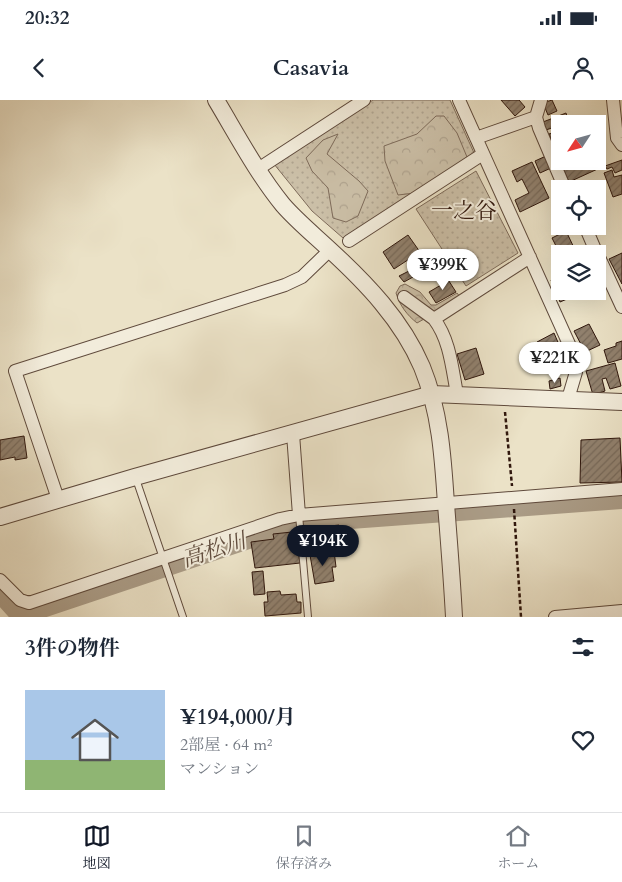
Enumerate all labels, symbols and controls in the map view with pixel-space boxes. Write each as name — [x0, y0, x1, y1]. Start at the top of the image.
text: 20:32 — [25, 5, 69, 31]
text: Casavia — [273, 53, 349, 83]
icon: back — [25, 54, 53, 82]
icon: person — [569, 54, 597, 82]
north arrow — [551, 115, 606, 170]
map controls — [551, 115, 606, 300]
button: locate — [551, 180, 606, 235]
district label: 一之谷 — [431, 196, 497, 226]
button: layers — [551, 245, 606, 300]
pin: ¥399K — [408, 248, 478, 291]
text: ¥399K — [418, 254, 468, 276]
pin: ¥221K — [520, 342, 590, 384]
text: ¥221K — [530, 347, 580, 369]
pin: ¥194K — [288, 524, 358, 567]
water label: 高松川 — [178, 525, 252, 574]
text: ¥194K — [298, 530, 348, 552]
icon: filters — [569, 633, 597, 661]
text: 3件の物件 — [25, 634, 120, 663]
text: ¥194,000/月 — [180, 703, 296, 732]
icon: home — [65, 710, 125, 770]
icon: heart — [569, 726, 597, 754]
text: 2部屋 · 64 m² — [180, 734, 272, 756]
text: マンション — [180, 758, 259, 780]
tab: 地図 — [83, 822, 111, 873]
tab: 保存済み — [276, 822, 332, 873]
tab: ホーム — [497, 822, 539, 873]

